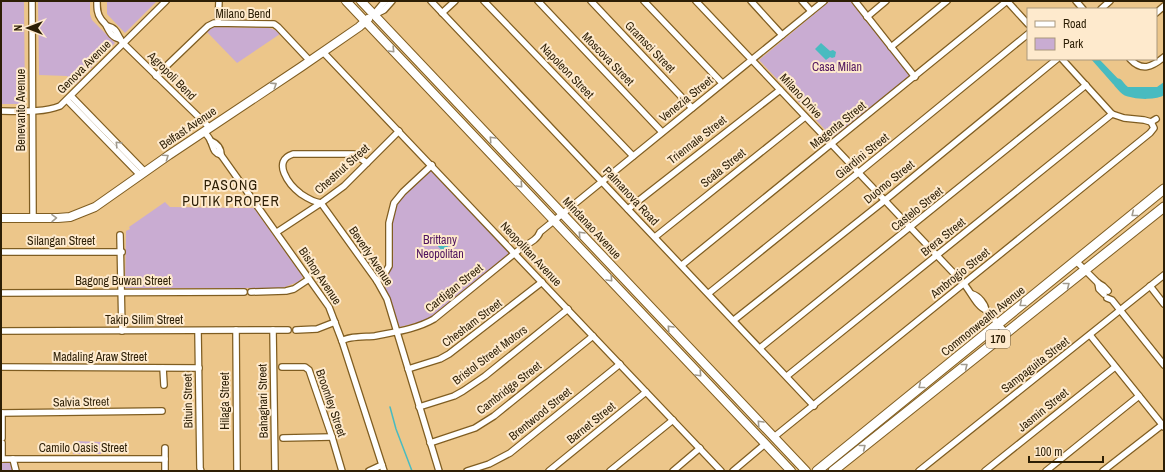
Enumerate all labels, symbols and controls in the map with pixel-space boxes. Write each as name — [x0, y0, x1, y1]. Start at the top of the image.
street label: Milano Bend — [215, 6, 271, 22]
north arrow — [8, 8, 48, 48]
legend — [1027, 8, 1157, 60]
text: Road — [1063, 16, 1087, 32]
street label: Gramsci Street — [621, 18, 679, 77]
text: N — [11, 25, 25, 31]
street label: Moscova Street — [578, 29, 638, 89]
text: Park — [1063, 36, 1083, 52]
street label: Genova Avenue — [54, 37, 114, 97]
street label: Napoleon Street — [537, 40, 598, 102]
one-way arrow — [387, 45, 395, 53]
street label: Agropoli Bend — [144, 48, 200, 104]
park label: Casa Milan — [812, 59, 862, 75]
street label: Benevanto Avenue — [13, 69, 29, 151]
street label: Milano Drive — [776, 70, 826, 122]
street label: Venezia Street — [656, 72, 716, 126]
one-way arrow — [270, 83, 277, 90]
street label: Magenta Street — [807, 97, 869, 152]
street label: Belfast Avenue — [156, 103, 220, 153]
street label: Triennale Street — [664, 112, 730, 168]
street label: Giardini Street — [832, 129, 892, 183]
one-way arrow — [489, 136, 496, 144]
street label: Chestnut Street — [311, 140, 373, 198]
one-way arrow — [115, 141, 122, 149]
street label: Scala Street — [697, 145, 749, 191]
one-way arrow — [162, 154, 169, 162]
street label: Duomo Street — [860, 157, 918, 207]
street label: Palmanova Road — [599, 163, 663, 229]
district label: PASONG PUTIK PROPER — [182, 176, 280, 210]
one-way arrow — [516, 180, 523, 188]
street label: Castelo Street — [888, 183, 946, 235]
street label: Mindanao Avenue — [559, 194, 625, 262]
one-way arrow — [1131, 209, 1138, 216]
one-way arrow — [51, 214, 57, 222]
street label: Brera Street — [917, 214, 969, 260]
street label: Neopolitan Avenue — [497, 218, 565, 290]
street label: Beverly Avenue — [345, 223, 397, 289]
one-way arrow — [578, 231, 586, 239]
park label: Brittany Neopolitan — [416, 232, 464, 262]
street label: Silangan Street — [27, 233, 95, 249]
street label: Bishop Avenue — [295, 244, 345, 308]
street label: Ambrogio Street — [926, 244, 993, 302]
street label: Cardigan Street — [422, 260, 486, 316]
street label: Bagong Buwan Street — [75, 273, 171, 289]
one-way arrow — [605, 274, 612, 282]
street label: Commonwealth Avenue — [938, 282, 1028, 360]
one-way arrow — [1062, 283, 1069, 290]
street label: Chesham Street — [439, 295, 505, 351]
one-way arrow — [1019, 300, 1026, 307]
street label: Takip Silim Street — [105, 312, 183, 328]
street label: Bristol Street Motors — [449, 322, 531, 388]
one-way arrow — [668, 325, 675, 333]
road number: 170 — [986, 330, 1010, 348]
street label: Sampaguita Street — [998, 333, 1072, 397]
street label: Madaling Araw Street — [53, 349, 147, 365]
street label: Cambridge Street — [473, 358, 545, 418]
street label: Bahaghari Street — [254, 363, 272, 438]
one-way arrow — [960, 363, 967, 370]
street label: Broomley Street — [312, 367, 350, 439]
one-way arrow — [694, 369, 702, 377]
street label: Hilaga Street — [217, 372, 233, 430]
street label: Bituin Street — [180, 373, 196, 428]
one-way arrow — [918, 382, 925, 389]
street label: Brentwood Street — [505, 384, 575, 444]
street label: Jasmin Street — [1014, 385, 1072, 435]
street label: Salvia Street — [53, 394, 110, 410]
street label: Barnet Street — [563, 398, 619, 447]
one-way arrow — [757, 420, 765, 428]
scale bar — [1029, 438, 1103, 464]
street label: Camilo Oasis Street — [39, 440, 128, 456]
one-way arrow — [859, 444, 866, 451]
text: 100 m — [1035, 444, 1062, 460]

